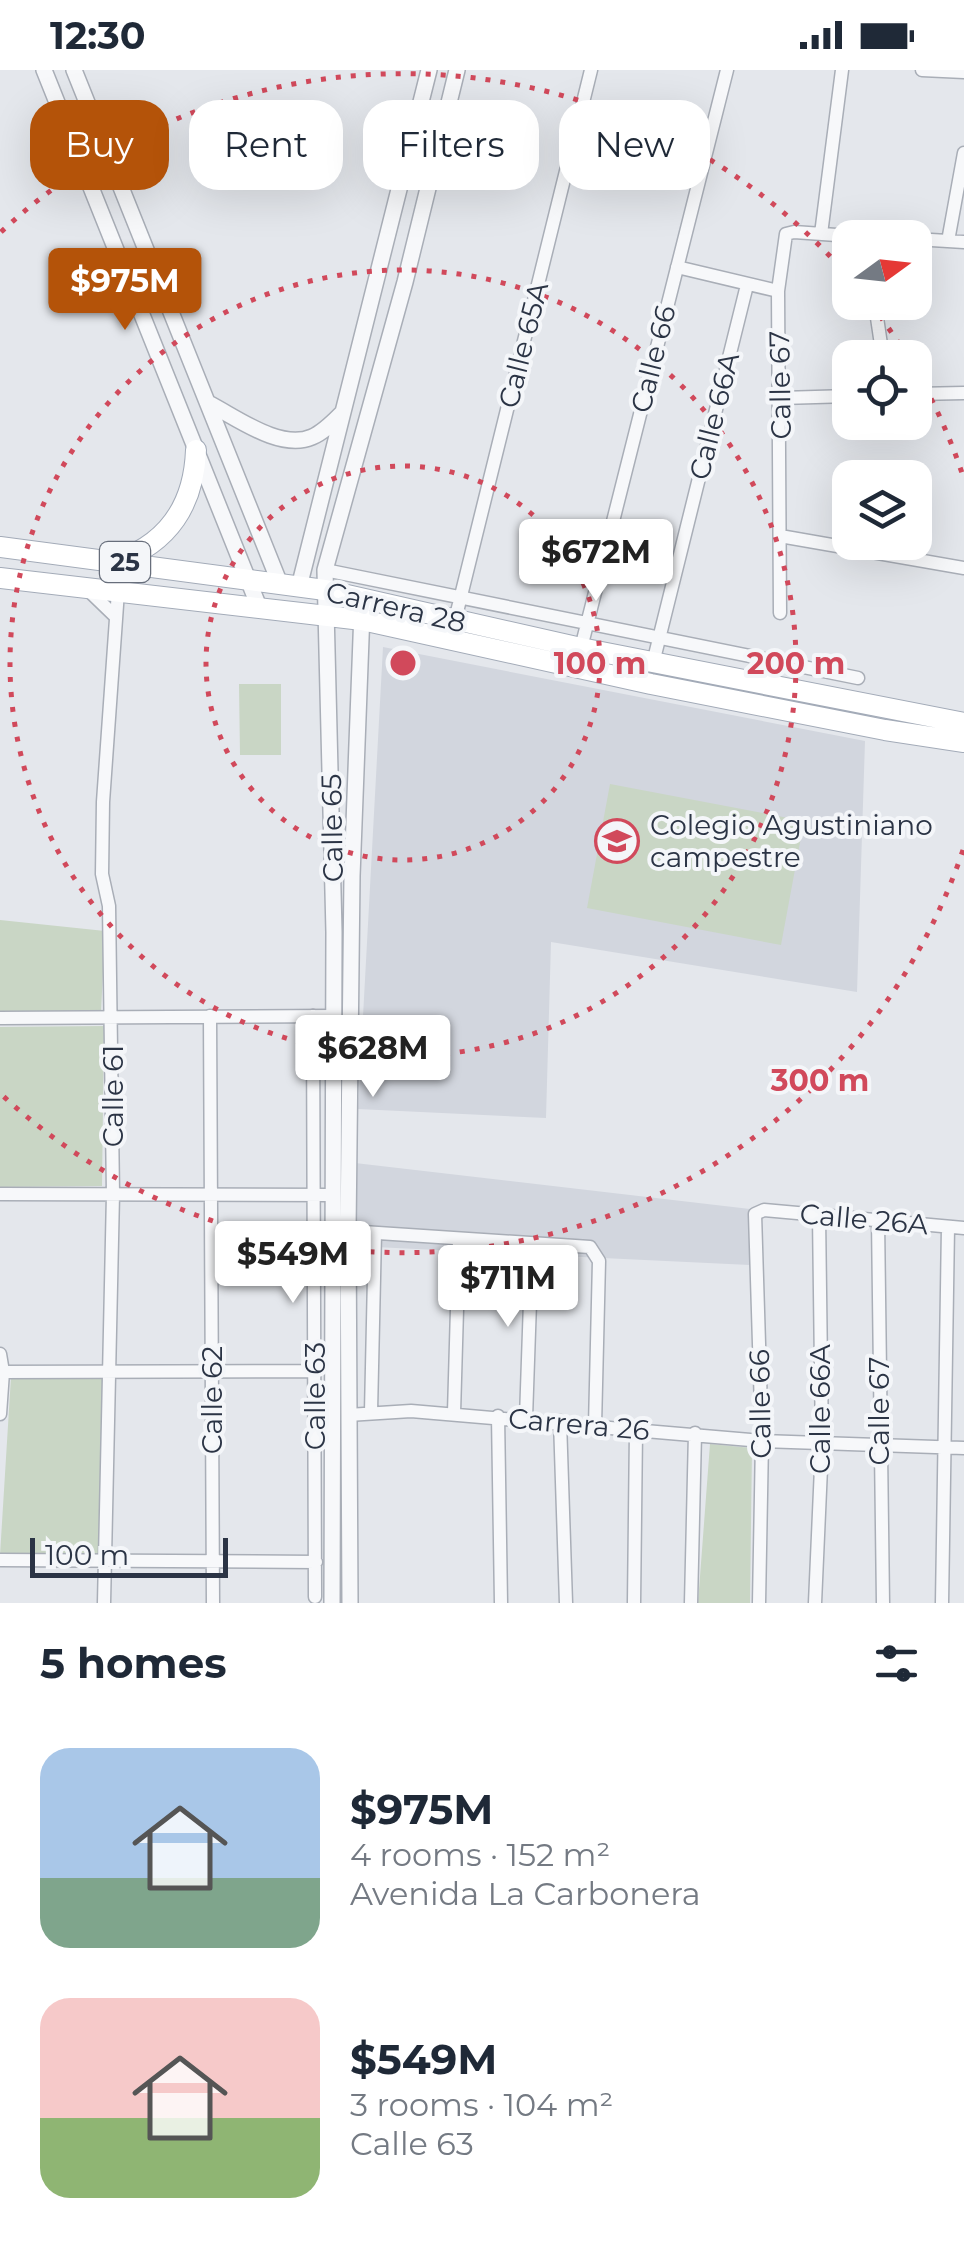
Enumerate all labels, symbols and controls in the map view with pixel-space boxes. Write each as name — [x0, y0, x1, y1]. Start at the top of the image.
text: 12:30 — [50, 12, 146, 59]
chip: Buy — [30, 100, 169, 190]
chip: Rent — [189, 100, 343, 190]
chip: Filters — [363, 100, 539, 190]
chip: New — [559, 100, 710, 190]
north arrow — [832, 220, 932, 320]
map controls — [832, 220, 932, 560]
pin: $975M — [55, 248, 195, 333]
text: $975M — [70, 261, 180, 300]
street label: Calle 65A — [491, 278, 555, 411]
street label: Calle 66 — [623, 302, 683, 416]
street label: Calle 67 — [762, 330, 798, 440]
button: locate — [832, 340, 932, 440]
street label: Calle 66A — [682, 348, 746, 483]
button: layers — [832, 460, 932, 560]
pin: $672M — [526, 519, 666, 604]
text: $672M — [541, 532, 651, 571]
road number: 25 — [100, 542, 150, 582]
street label: Carrera 28 — [323, 574, 469, 640]
centre of rings — [385, 645, 421, 681]
text: 100 m — [554, 645, 646, 682]
text: 200 m — [747, 645, 845, 682]
street label: Calle 65 — [314, 774, 350, 882]
place label: Colegio Agustiniano campestre — [650, 808, 933, 874]
school or university icon: Colegio Agustiniano campestre — [594, 818, 640, 864]
pin: $628M — [303, 1015, 443, 1100]
text: $628M — [317, 1028, 429, 1067]
street label: Calle 61 — [96, 1045, 130, 1147]
text: 300 m — [770, 1062, 869, 1099]
street label: Calle 26A — [798, 1196, 930, 1242]
pin: $549M — [223, 1221, 363, 1306]
text: $549M — [237, 1234, 349, 1273]
pin: $711M — [438, 1245, 578, 1330]
text: $711M — [460, 1258, 556, 1297]
street label: Calle 63 — [298, 1342, 332, 1450]
street label: Calle 66A — [803, 1343, 837, 1474]
street label: Calle 62 — [195, 1346, 229, 1454]
street label: Calle 66 — [742, 1349, 778, 1459]
street label: Calle 67 — [862, 1357, 896, 1465]
street label: Carrera 26 — [507, 1401, 651, 1447]
scale bar — [30, 1533, 228, 1578]
text: 100 m — [45, 1538, 129, 1572]
icon: filters — [869, 1636, 924, 1691]
text: 5 homes — [40, 1637, 227, 1689]
text: $975M — [350, 1783, 493, 1835]
icon: home — [120, 1788, 240, 1908]
text: 4 rooms · 152 m² — [350, 1835, 610, 1874]
text: Avenida La Carbonera — [350, 1874, 701, 1913]
text: $549M — [350, 2033, 497, 2085]
icon: home — [120, 2038, 240, 2158]
text: 3 rooms · 104 m² — [350, 2085, 613, 2124]
text: Calle 63 — [350, 2124, 474, 2163]

